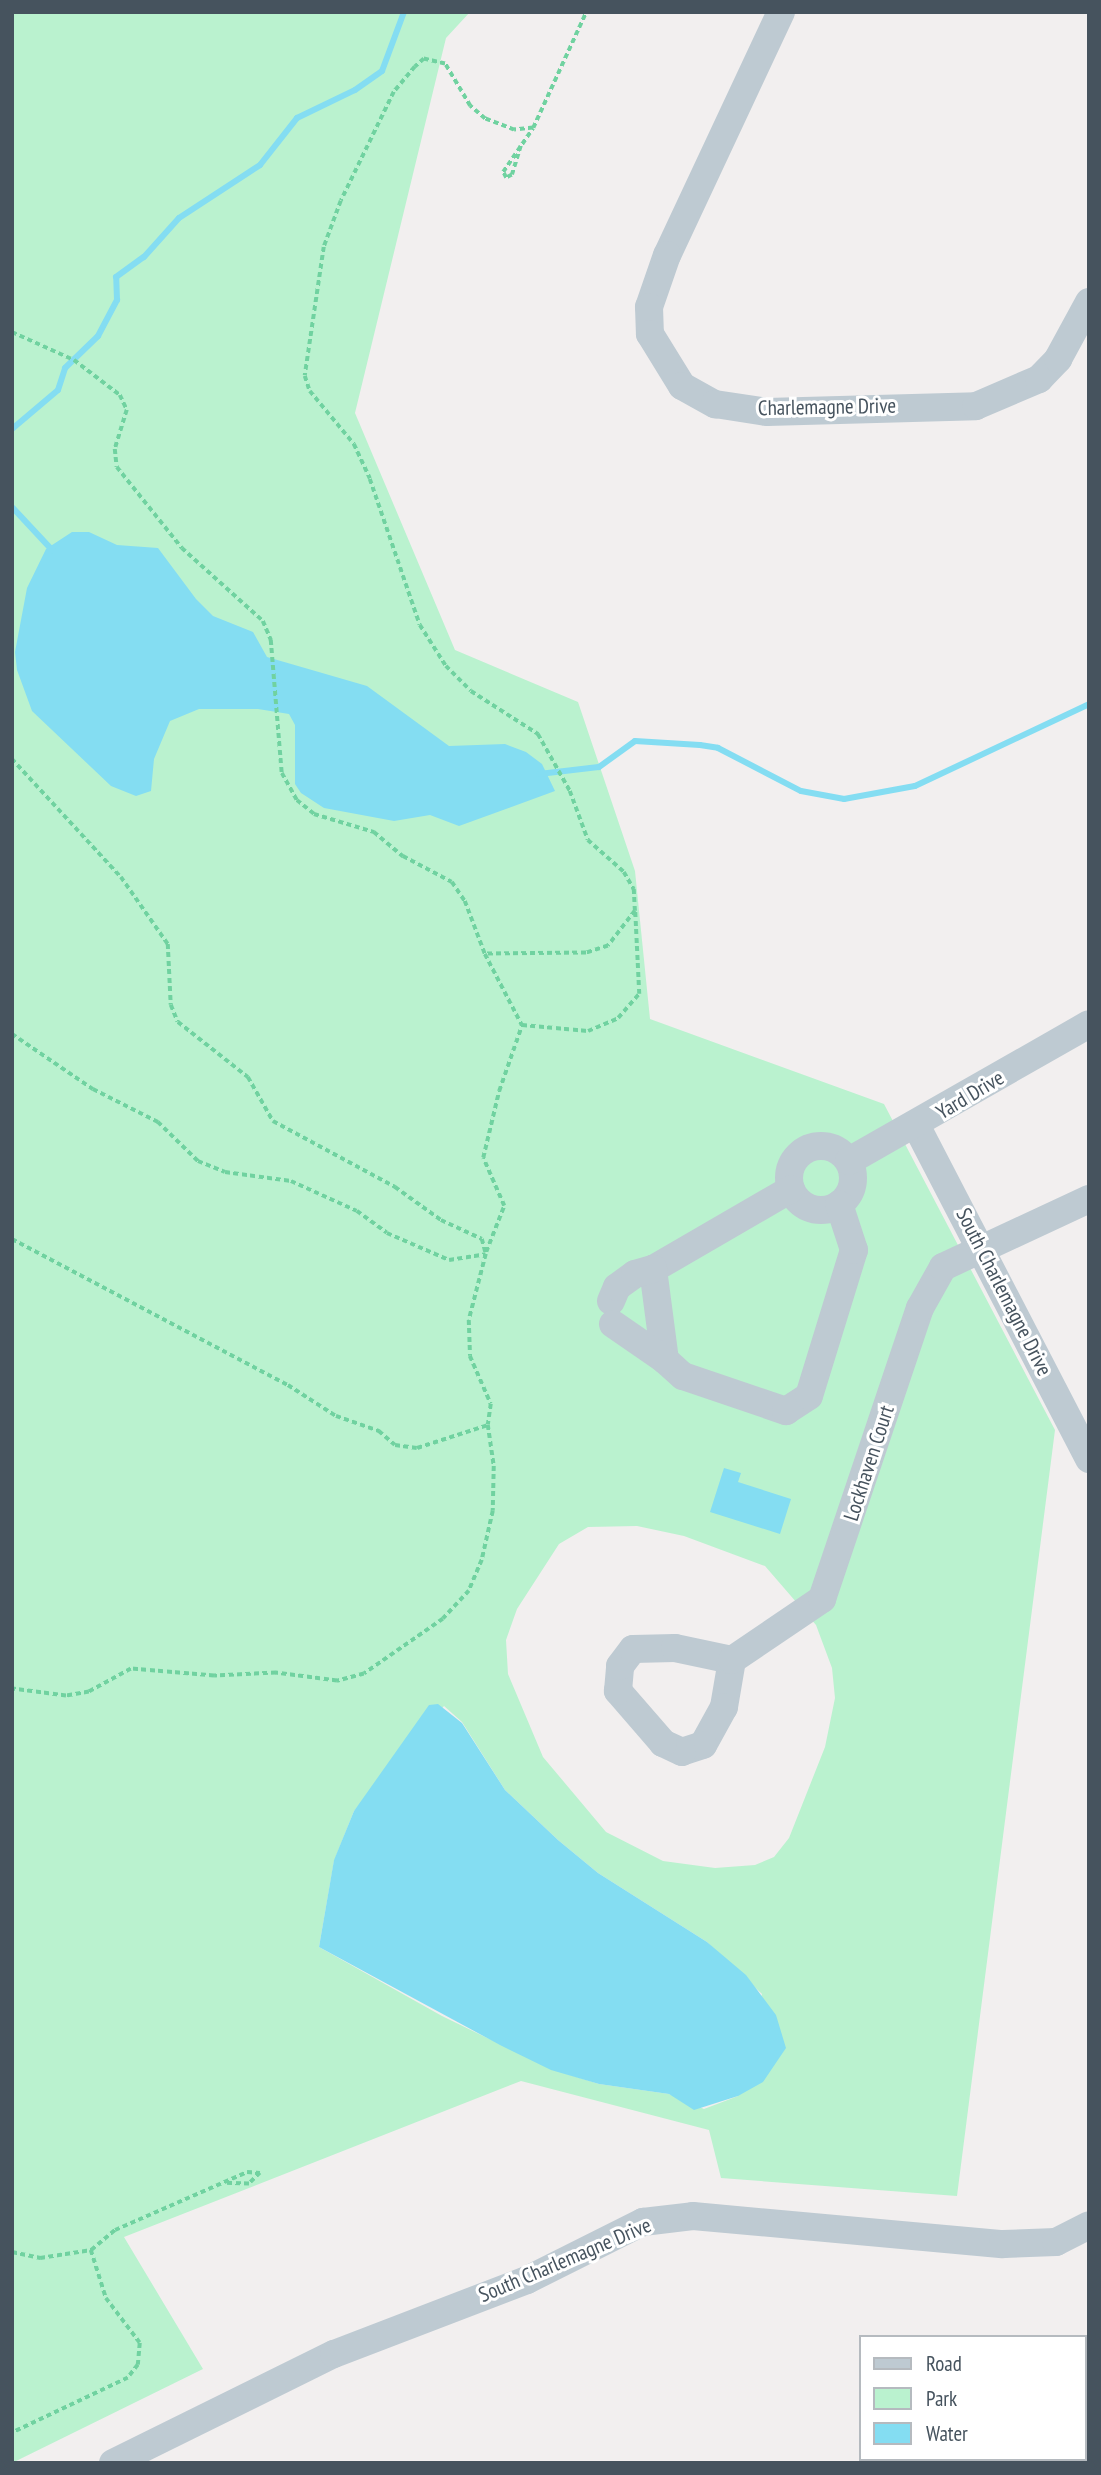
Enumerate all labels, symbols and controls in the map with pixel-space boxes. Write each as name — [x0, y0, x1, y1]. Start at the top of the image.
street label: Charlemagne Drive — [758, 393, 896, 421]
street label: Yard Drive — [932, 1065, 1008, 1125]
street label: South Charlemagne Drive — [951, 1204, 1057, 1380]
street label: Lockhaven Court — [838, 1402, 900, 1524]
street label: South Charlemagne Drive — [475, 2212, 655, 2308]
legend — [860, 2335, 1087, 2461]
text: Road — [926, 2350, 962, 2377]
text: Park — [926, 2385, 957, 2412]
text: Water — [926, 2420, 968, 2447]

